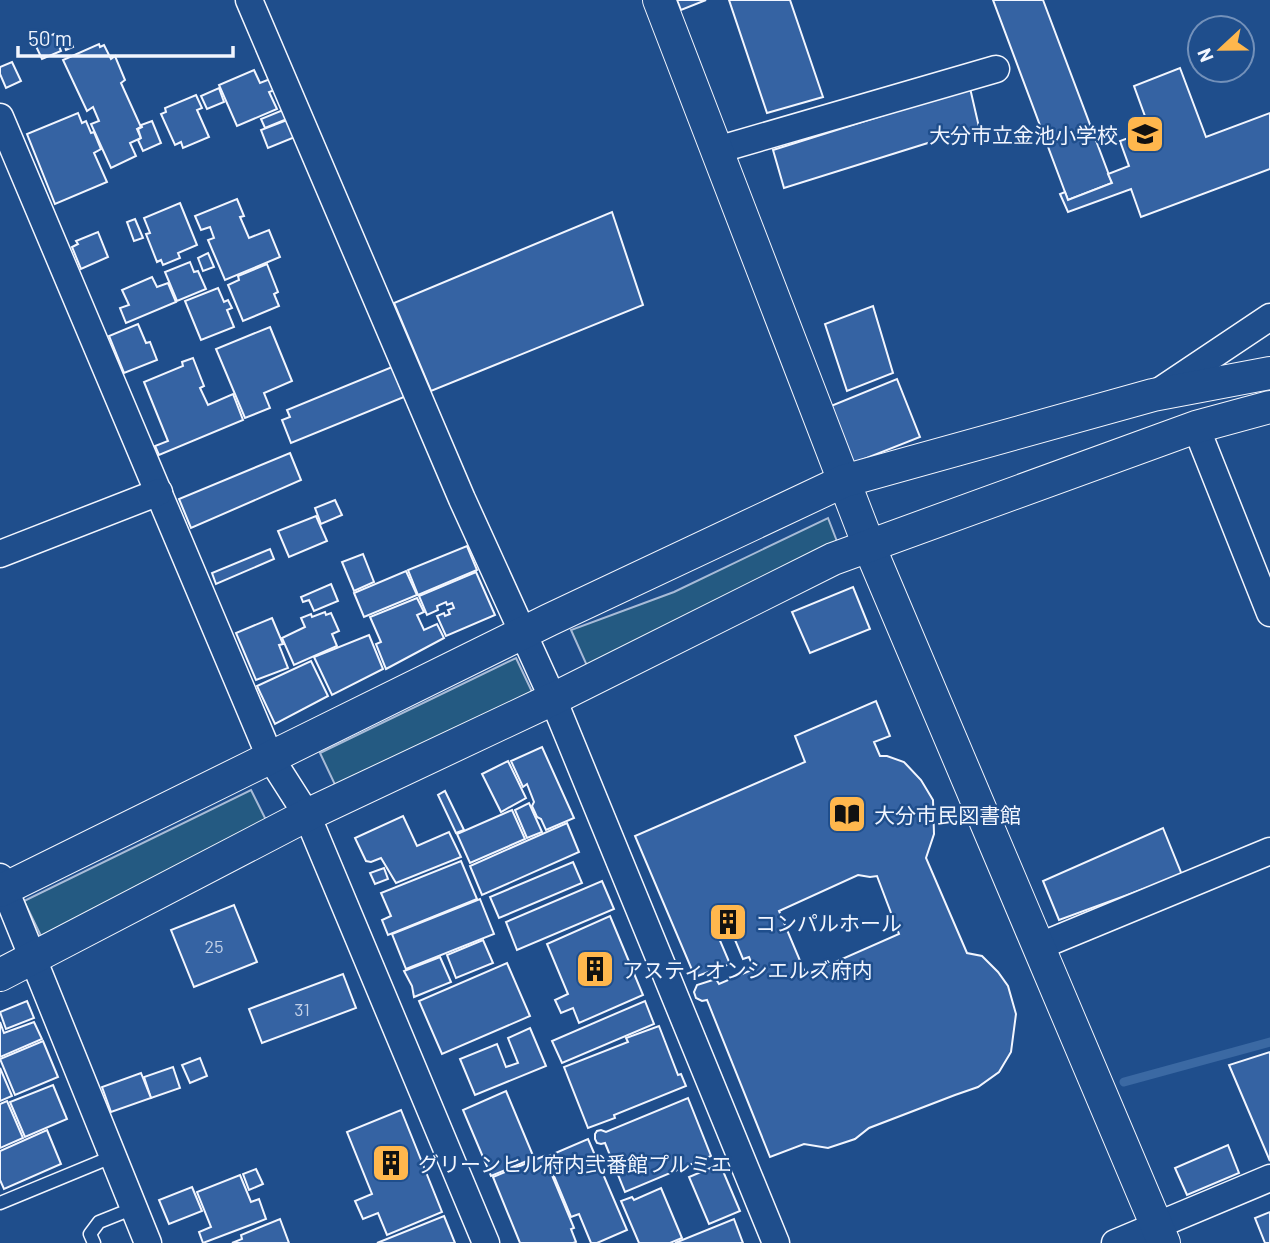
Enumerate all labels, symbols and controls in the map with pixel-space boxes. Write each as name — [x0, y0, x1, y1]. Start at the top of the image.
scale bar — [18, 14, 233, 58]
north arrow — [1186, 14, 1256, 84]
text: 50 m — [28, 25, 72, 50]
text: N — [1192, 45, 1218, 66]
school or university icon: 大分市立金池小学校 — [1124, 113, 1166, 155]
place label: 大分市立金池小学校 — [929, 122, 1118, 147]
library icon: 大分市民図書館 — [826, 793, 868, 835]
place label: 大分市民図書館 — [874, 802, 1021, 827]
building icon: コンパルホール — [707, 901, 749, 943]
place label: コンパルホール — [755, 910, 902, 935]
house number: 25 — [205, 935, 223, 957]
building icon: アスティオンシエルズ府内 — [574, 948, 616, 990]
place label: アスティオンシエルズ府内 — [622, 957, 873, 982]
house number: 31 — [294, 998, 310, 1020]
building icon: グリーンヒル府内弐番館プルミエ — [370, 1142, 412, 1184]
place label: グリーンヒル府内弐番館プルミエ — [418, 1151, 732, 1176]

